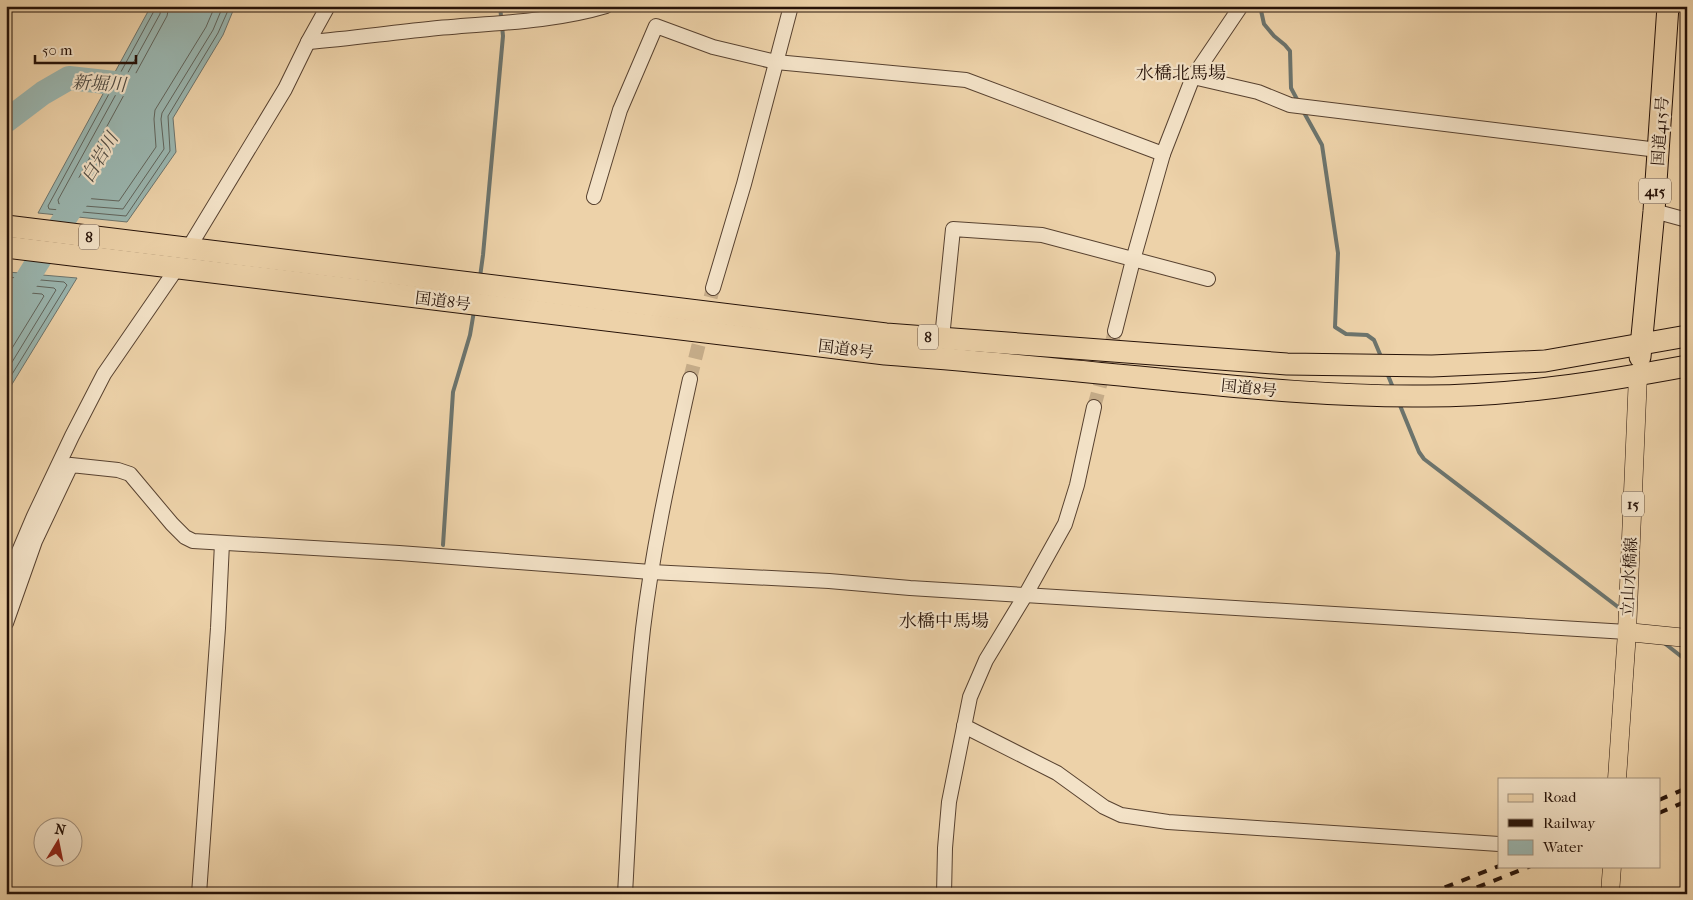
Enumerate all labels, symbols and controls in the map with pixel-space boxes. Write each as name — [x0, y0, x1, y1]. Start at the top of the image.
scale bar — [35, 32, 136, 64]
text: 50 m — [42, 41, 73, 59]
district label: 水橋北馬場 — [1136, 63, 1226, 84]
water label: 新堀川 — [71, 72, 129, 96]
street label: 国道415号 — [1648, 95, 1672, 167]
water label: 白岩川 — [77, 128, 124, 187]
road number: 415 — [1639, 178, 1671, 204]
road number: 8 — [79, 224, 99, 250]
street label: 国道8号 — [414, 288, 472, 314]
road number: 8 — [918, 324, 938, 350]
street label: 国道8号 — [817, 336, 875, 362]
street label: 国道8号 — [1220, 376, 1278, 400]
road number: 15 — [1622, 492, 1644, 516]
street label: 立山水橋線 — [1617, 537, 1641, 617]
district label: 水橋中馬場 — [899, 611, 989, 632]
legend — [1498, 778, 1660, 868]
text: Road — [1543, 788, 1577, 806]
text: Railway — [1543, 814, 1596, 832]
north arrow — [32, 818, 82, 868]
text: N — [53, 820, 67, 839]
text: Water — [1542, 838, 1583, 856]

